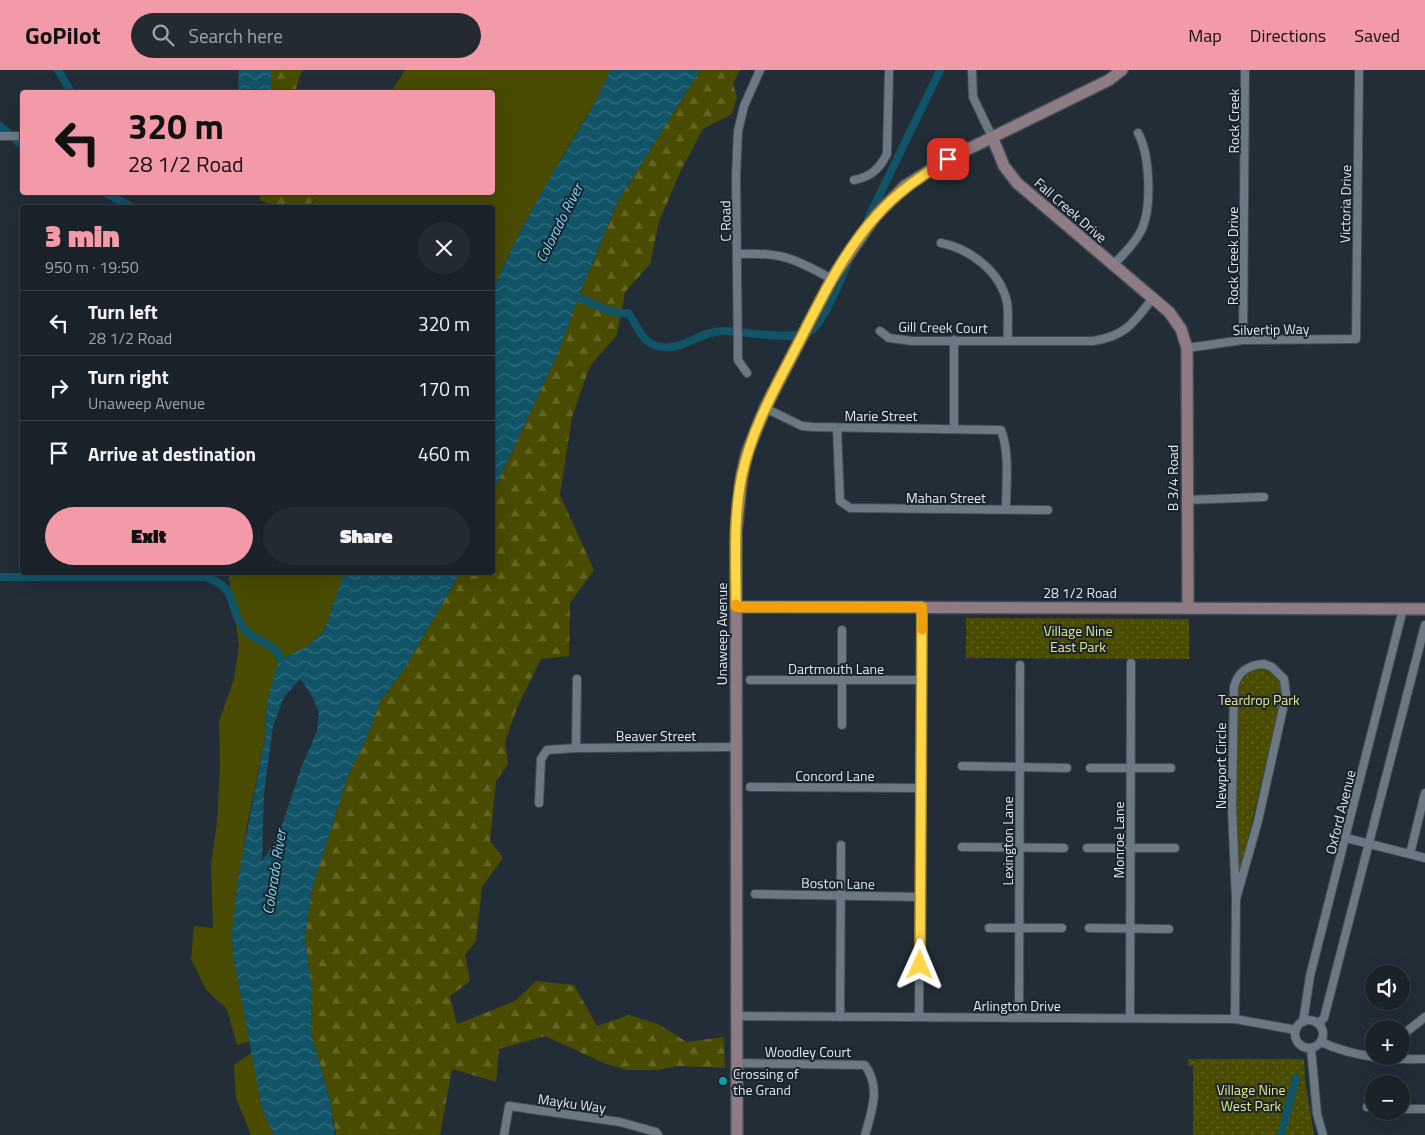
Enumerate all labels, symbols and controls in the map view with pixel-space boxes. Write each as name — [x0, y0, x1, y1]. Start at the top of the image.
search box — [131, 13, 481, 58]
text: GoPilot — [25, 17, 101, 53]
icon: search — [149, 21, 177, 49]
text: Search here — [189, 21, 283, 50]
text: Map — [1188, 22, 1222, 49]
text: Directions — [1250, 22, 1326, 49]
text: Saved — [1354, 22, 1400, 49]
street label: Rock Creek — [1223, 88, 1244, 153]
text: 320 m — [128, 99, 224, 153]
icon: left — [45, 110, 110, 175]
pin — [927, 138, 969, 180]
icon: arrive — [934, 145, 962, 173]
text: 28 1/2 Road — [128, 147, 244, 181]
street label: Victoria Drive — [1334, 165, 1356, 243]
street label: Fall Creek Drive — [1030, 172, 1112, 248]
water label: Colorado River — [529, 178, 590, 266]
street label: C Road — [714, 200, 736, 242]
street label: Rock Creek Drive — [1222, 207, 1243, 305]
text: 3 min — [45, 213, 120, 259]
button: close — [418, 222, 470, 274]
text: 950 m · 19:50 — [45, 255, 139, 279]
text: Turn left — [88, 297, 158, 326]
icon: left — [45, 309, 73, 337]
text: 320 m — [418, 309, 470, 338]
street label: Gill Creek Court — [898, 316, 988, 338]
street label: Silvertip Way — [1232, 318, 1310, 340]
text: 28 1/2 Road — [88, 326, 172, 350]
text: Turn right — [88, 362, 169, 391]
icon: right — [45, 374, 73, 402]
text: 170 m — [418, 374, 470, 403]
text: Unaweep Avenue — [88, 391, 205, 415]
street label: Marie Street — [845, 405, 918, 426]
icon: arrive — [45, 439, 73, 467]
text: Arrive at destination — [88, 439, 256, 468]
text: 460 m — [418, 439, 470, 468]
street label: B 3/4 Road — [1162, 445, 1183, 511]
street label: Mahan Street — [906, 487, 986, 508]
button: Exit — [45, 507, 253, 565]
button: Share — [263, 507, 470, 565]
street label: 28 1/2 Road — [1043, 582, 1117, 603]
street label: Unaweep Avenue — [711, 583, 732, 685]
park label: Village Nine East Park — [1043, 620, 1113, 657]
street label: Dartmouth Lane — [788, 658, 884, 679]
park label: Teardrop Park — [1218, 689, 1300, 710]
street label: Newport Circle — [1210, 723, 1231, 809]
street label: Beaver Street — [616, 725, 696, 746]
street label: Concord Lane — [795, 765, 875, 786]
street label: Oxford Avenue — [1319, 768, 1361, 856]
street label: Lexington Lane — [997, 797, 1018, 885]
street label: Monroe Lane — [1108, 801, 1129, 879]
water label: Colorado River — [256, 826, 292, 916]
street label: Boston Lane — [801, 872, 875, 894]
position arrow — [893, 938, 945, 990]
map controls — [1365, 965, 1410, 1120]
button: sound — [1365, 965, 1410, 1010]
street label: Arlington Drive — [973, 995, 1061, 1016]
button: + — [1365, 1020, 1410, 1065]
street label: Woodley Court — [765, 1041, 851, 1062]
place label: Crossing of the Grand — [733, 1063, 799, 1100]
marker: Crossing of the Grand — [717, 1075, 729, 1087]
button: − — [1365, 1075, 1410, 1120]
park label: Village Nine West Park — [1216, 1079, 1286, 1116]
street label: Mayku Way — [537, 1088, 608, 1118]

